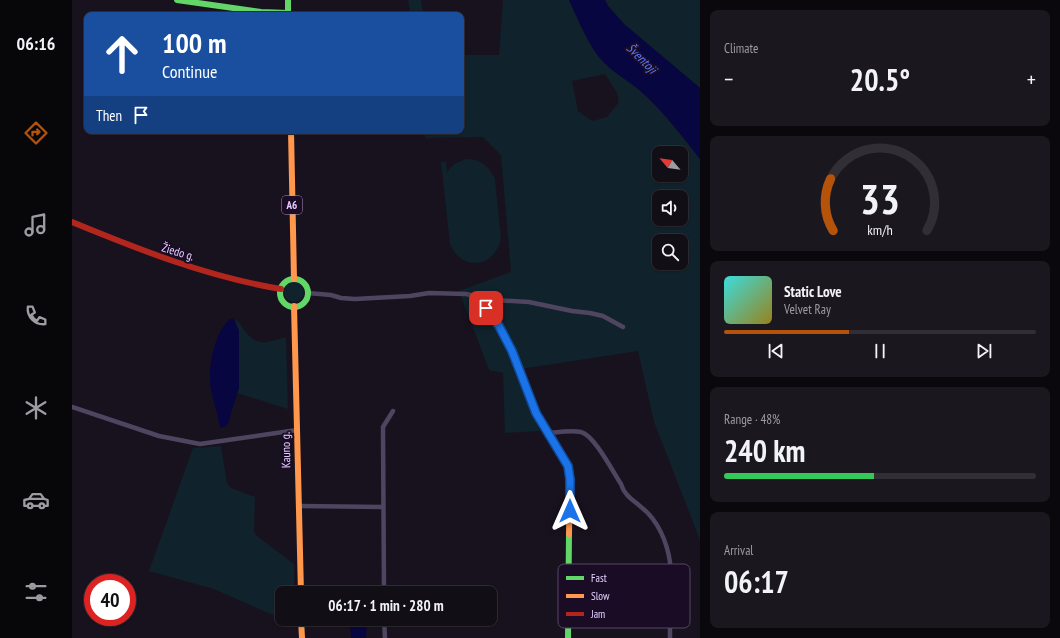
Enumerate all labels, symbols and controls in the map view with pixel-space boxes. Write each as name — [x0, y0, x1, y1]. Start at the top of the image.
text: 100 m — [162, 24, 226, 61]
icon: ahead — [96, 28, 148, 80]
text: 06:16 — [17, 32, 55, 55]
water label: Šventoji — [623, 39, 662, 79]
text: Climate — [724, 40, 758, 57]
text: Continue — [162, 60, 217, 83]
text: 20.5° — [850, 60, 910, 99]
text: − — [724, 65, 733, 93]
text: + — [1027, 65, 1036, 93]
icon: arrive — [130, 104, 152, 126]
text: Then — [96, 106, 122, 125]
icon: directions — [22, 119, 50, 147]
north arrow — [652, 146, 688, 182]
map controls — [652, 146, 688, 270]
text: 33 — [860, 172, 900, 225]
button: sound — [652, 190, 688, 226]
road number: A6 — [282, 196, 302, 214]
icon: music — [22, 211, 50, 239]
text: km/h — [867, 220, 893, 239]
button: search — [652, 234, 688, 270]
street label: Žiedo g. — [160, 240, 196, 264]
text: Static Love — [784, 282, 842, 301]
pin — [469, 291, 503, 325]
icon: arrive — [475, 297, 497, 319]
text: Velvet Ray — [784, 301, 831, 318]
icon: phone — [22, 302, 50, 330]
icon: previous — [765, 340, 787, 362]
icon: pause — [869, 340, 891, 362]
icon: next — [973, 340, 995, 362]
icon: climate — [22, 394, 50, 422]
text: Range · 48% — [724, 411, 780, 428]
text: 240 km — [724, 431, 805, 470]
street label: Kauno g. — [278, 432, 293, 468]
icon: car — [22, 486, 50, 514]
position arrow — [549, 490, 591, 532]
text: Arrival — [724, 542, 753, 559]
text: 06:17 — [724, 562, 789, 601]
legend — [558, 564, 690, 628]
text: Fast — [591, 571, 607, 585]
speed limit sign: 40 — [84, 574, 136, 626]
icon: filters — [22, 578, 50, 606]
text: Slow — [591, 589, 610, 603]
text: 06:17 · 1 min · 280 m — [328, 596, 444, 615]
text: Jam — [590, 607, 605, 621]

